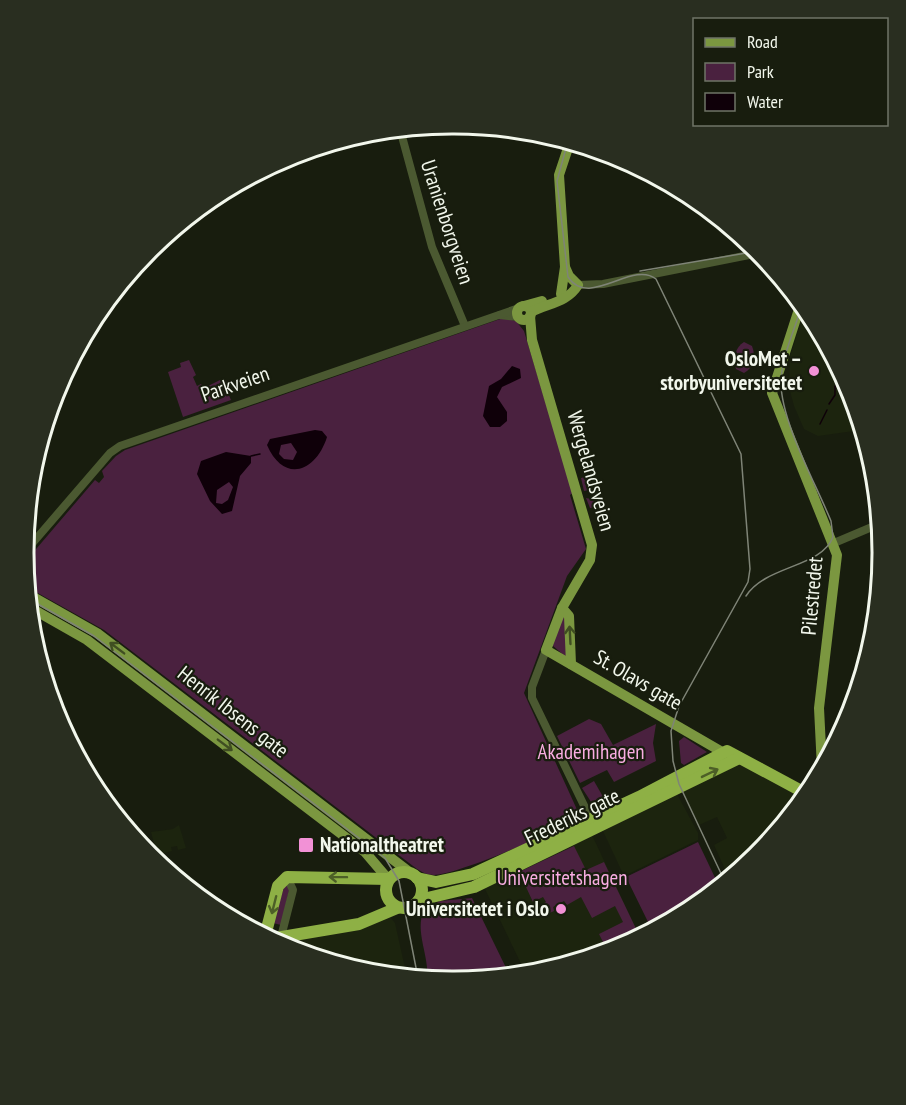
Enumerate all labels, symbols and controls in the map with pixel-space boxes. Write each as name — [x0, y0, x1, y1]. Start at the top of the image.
legend — [693, 18, 888, 126]
text: Road — [747, 30, 778, 53]
text: Park — [747, 60, 774, 83]
text: Water — [747, 90, 783, 113]
street label: Uranienborgveien — [415, 156, 480, 287]
place label: OsloMet – storbyuniversitetet — [660, 345, 802, 396]
street label: Parkveien — [197, 359, 273, 408]
marker: OsloMet – storbyuniversitetet — [807, 364, 821, 378]
street label: Wergelandsveien — [561, 408, 621, 534]
street label: Pilestredet — [795, 555, 828, 636]
one-way arrow — [564, 625, 575, 645]
one-way arrow — [109, 642, 125, 654]
street label: St. Olavs gate — [589, 643, 687, 716]
street label: Henrik Ibsens gate — [172, 660, 294, 763]
one-way arrow — [217, 738, 233, 751]
park label: Akademihagen — [537, 738, 645, 765]
one-way arrow — [701, 766, 719, 778]
street label: Frederiks gate — [520, 782, 624, 851]
place label: Nationaltheatret — [320, 831, 444, 858]
marker: Nationaltheatret — [297, 836, 315, 854]
park label: Universitetshagen — [497, 864, 627, 891]
one-way arrow — [328, 871, 348, 883]
one-way arrow — [267, 895, 279, 914]
place label: Universitetet i Oslo — [406, 895, 549, 922]
marker: Universitetet i Oslo — [554, 902, 568, 916]

